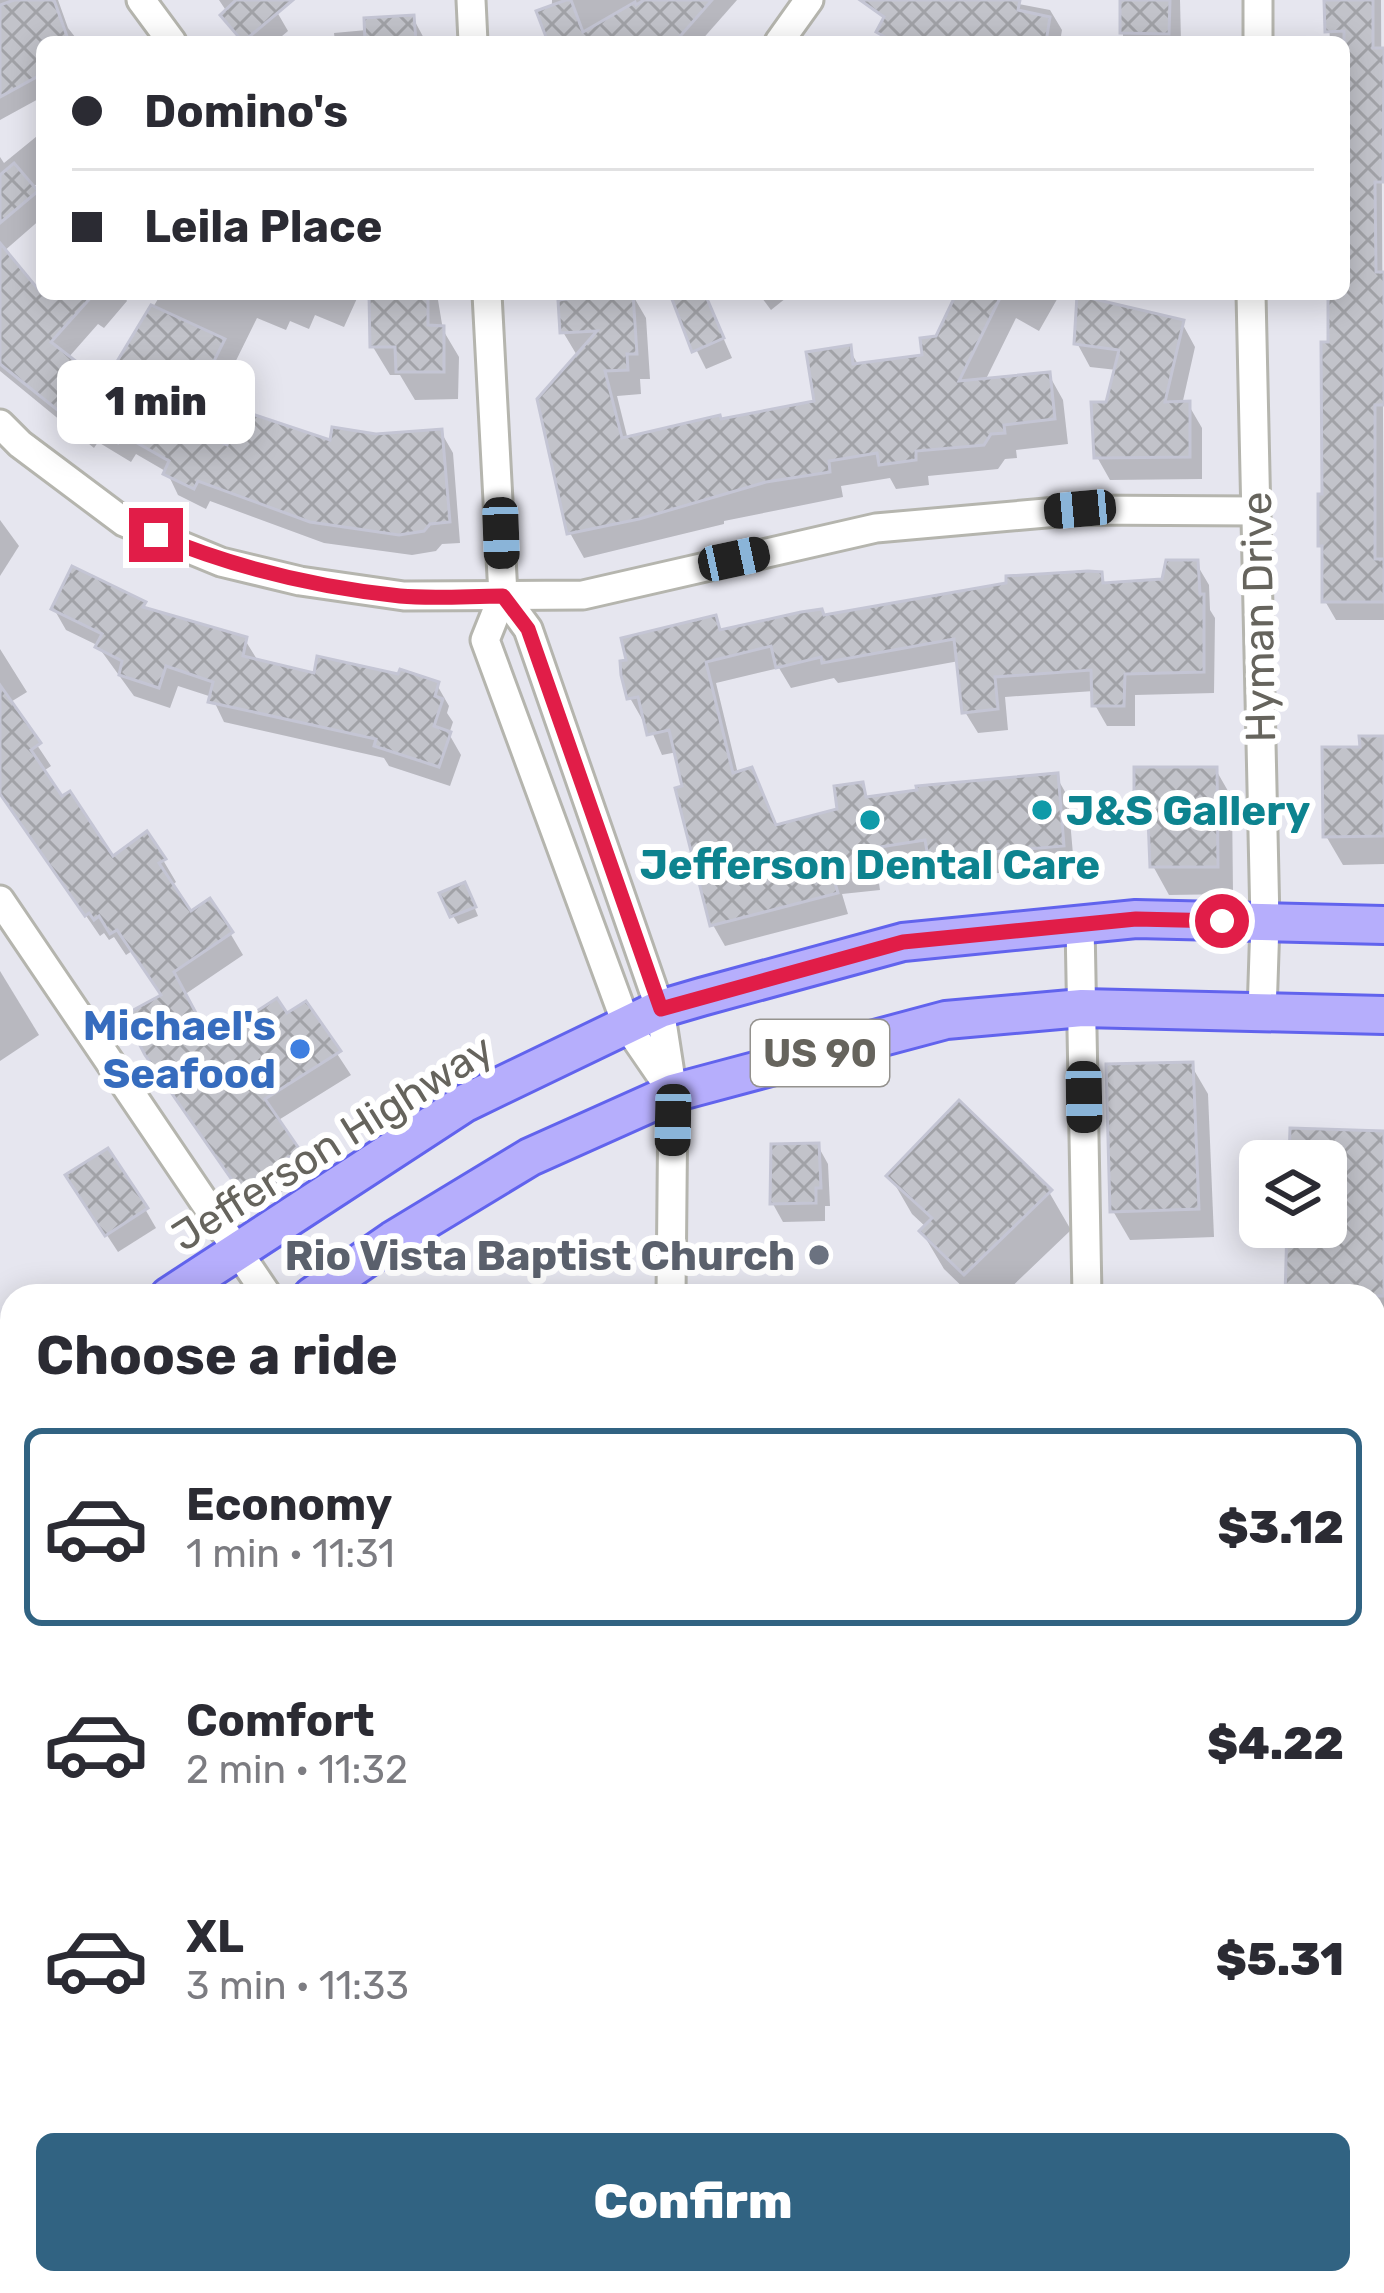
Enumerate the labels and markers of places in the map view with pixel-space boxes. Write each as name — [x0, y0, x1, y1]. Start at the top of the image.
place label: J&S Gallery — [1066, 786, 1310, 836]
marker: J&S Gallery — [1029, 797, 1055, 823]
marker: Jefferson Dental Care — [857, 807, 883, 833]
place label: Jefferson Dental Care — [640, 840, 1100, 890]
place label: Michael's Seafood — [83, 1001, 276, 1099]
marker: Michael's Seafood — [287, 1036, 313, 1062]
place label: Rio Vista Baptist Church — [285, 1231, 795, 1281]
marker: Rio Vista Baptist Church — [806, 1242, 832, 1268]

